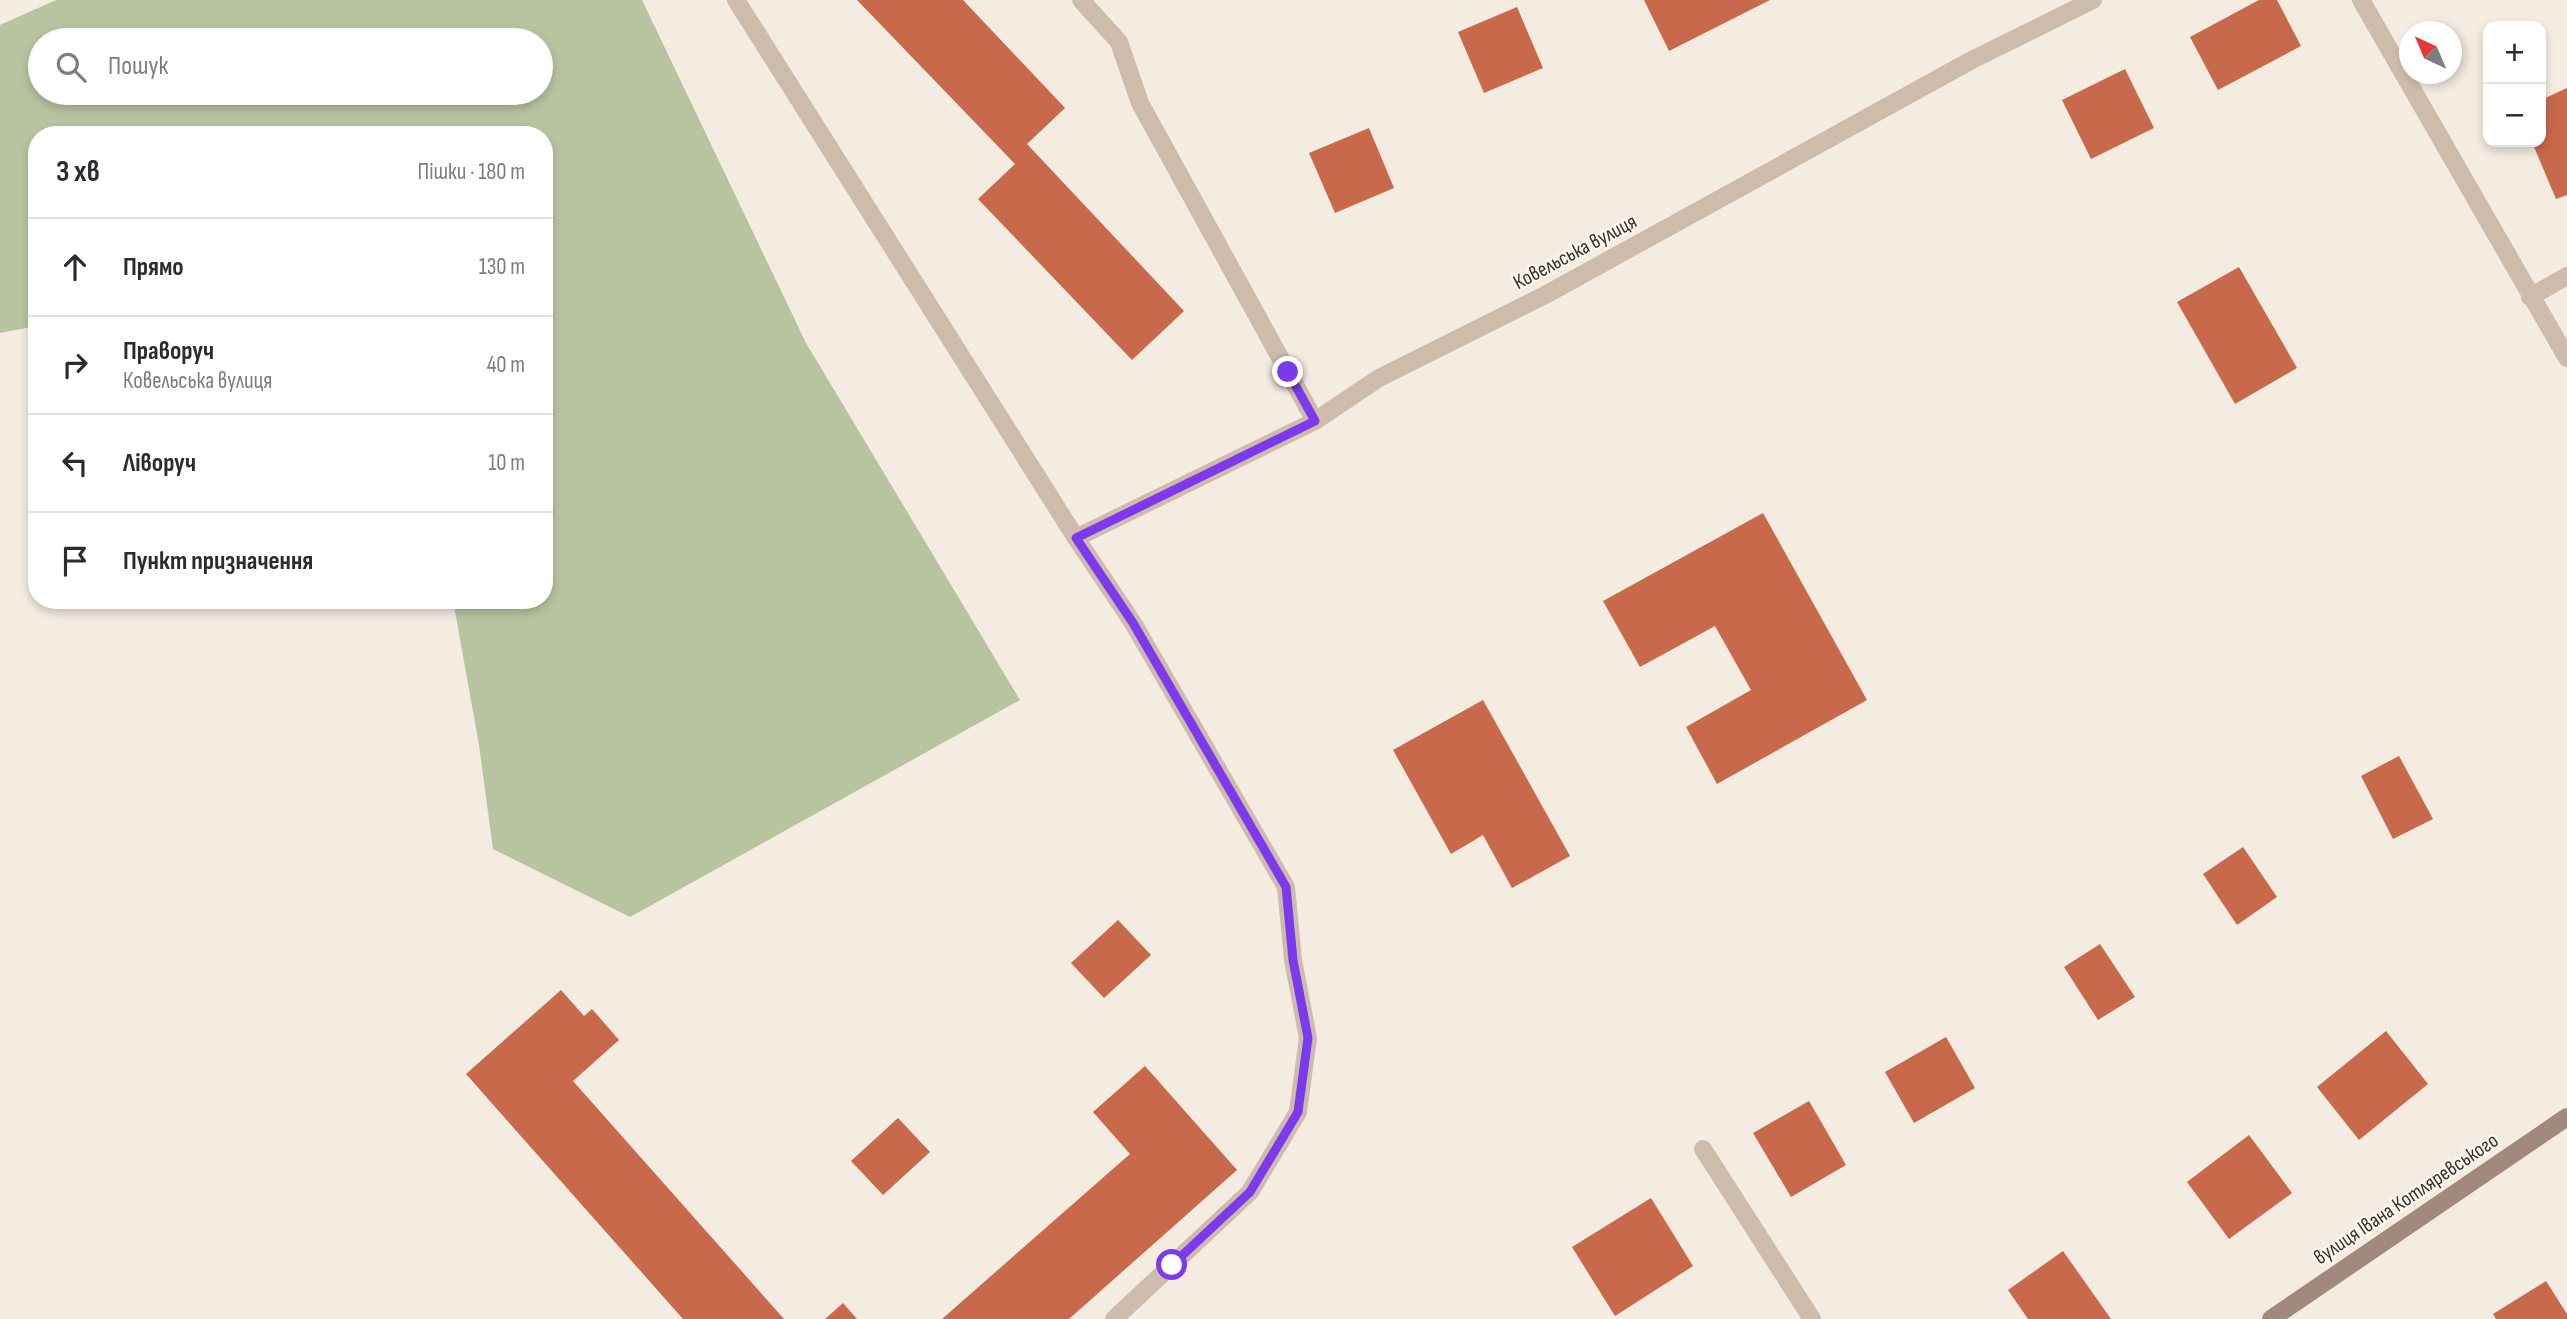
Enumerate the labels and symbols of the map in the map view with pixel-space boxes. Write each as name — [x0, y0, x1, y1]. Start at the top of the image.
north arrow — [2399, 21, 2462, 84]
street label: Ковельська вулиця — [1509, 209, 1641, 295]
route end — [1272, 356, 1303, 387]
street label: вулиця Івана Котляревського — [2309, 1128, 2503, 1270]
route start — [1156, 1249, 1187, 1280]

